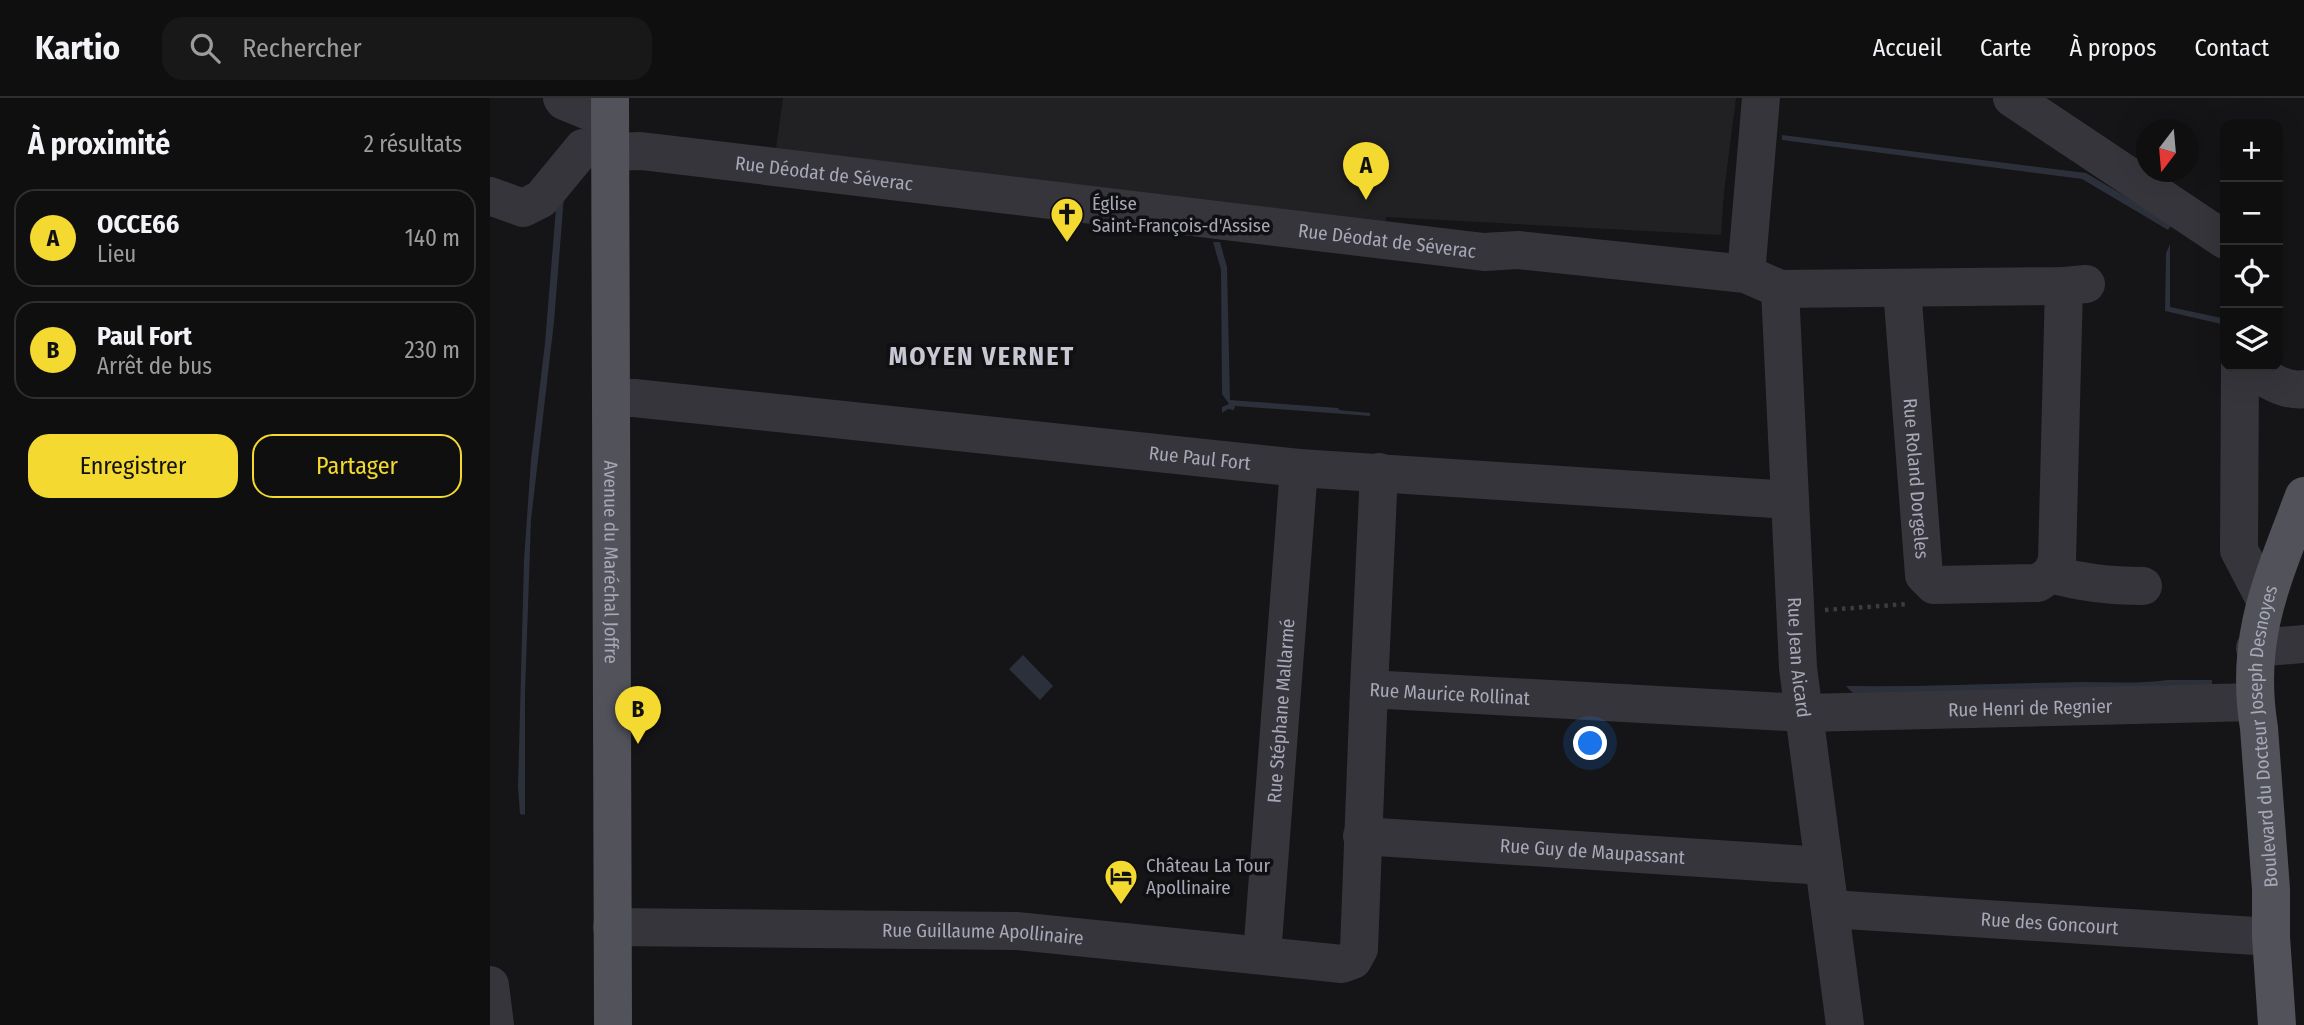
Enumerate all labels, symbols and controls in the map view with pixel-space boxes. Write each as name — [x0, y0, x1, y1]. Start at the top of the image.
search box — [162, 17, 652, 80]
text: Kartio — [35, 28, 120, 68]
icon: search — [186, 29, 224, 67]
text: Rechercher — [242, 33, 362, 64]
text: Accueil — [1873, 34, 1942, 62]
text: Carte — [1980, 34, 2031, 62]
text: À propos — [2069, 34, 2156, 62]
text: Contact — [2194, 34, 2269, 62]
north arrow — [2136, 119, 2199, 182]
map controls — [2220, 119, 2283, 371]
button: + — [2220, 119, 2283, 182]
text: À proximité — [28, 126, 170, 162]
text: 2 résultats — [364, 130, 462, 158]
pin: A — [1343, 142, 1389, 200]
street label: Rue Déodat de Séverac — [734, 151, 914, 195]
button: − — [2220, 182, 2283, 245]
place label: Église Saint-François-d'Assise — [1092, 192, 1270, 237]
church icon: Église Saint-François-d'Assise — [1048, 195, 1086, 244]
text: OCCE66 — [97, 209, 179, 240]
street label: Rue Déodat de Séverac — [1297, 219, 1477, 263]
text: A — [47, 224, 59, 252]
text: 140 m — [405, 224, 460, 252]
text: Lieu — [97, 240, 136, 268]
button: locate — [2220, 245, 2283, 308]
button: layers — [2220, 308, 2283, 371]
text: Paul Fort — [97, 321, 192, 352]
text: B — [47, 336, 59, 364]
text: 230 m — [404, 336, 460, 364]
district label: MOYEN VERNET — [889, 341, 1075, 372]
text: Arrêt de bus — [97, 352, 212, 380]
street label: Rue Roland Dorgeles — [1898, 397, 1934, 560]
button: Enregistrer — [28, 434, 238, 498]
button: Partager — [252, 434, 462, 498]
street label: Rue Paul Fort — [1148, 441, 1253, 475]
street label: Avenue du Maréchal Joffre — [599, 460, 623, 664]
street label: Boulevard du Docteur Joseph Desnoyes — [2244, 582, 2283, 888]
street label: Rue Jean Aicard — [1783, 597, 1815, 719]
street label: Rue Stéphane Mallarmé — [1263, 618, 1300, 804]
street label: Rue Maurice Rollinat — [1369, 678, 1531, 710]
pin: B — [615, 686, 661, 744]
street label: Rue Henri de Regnier — [1948, 694, 2113, 721]
your location — [1573, 726, 1607, 760]
street label: Rue Guy de Maupassant — [1499, 834, 1686, 869]
place label: Château La Tour Apollinaire — [1146, 854, 1270, 899]
hotel icon: Château La Tour Apollinaire — [1102, 857, 1140, 906]
street label: Rue des Goncourt — [1980, 908, 2120, 939]
street label: Rue Guillaume Apollinaire — [882, 919, 1085, 950]

